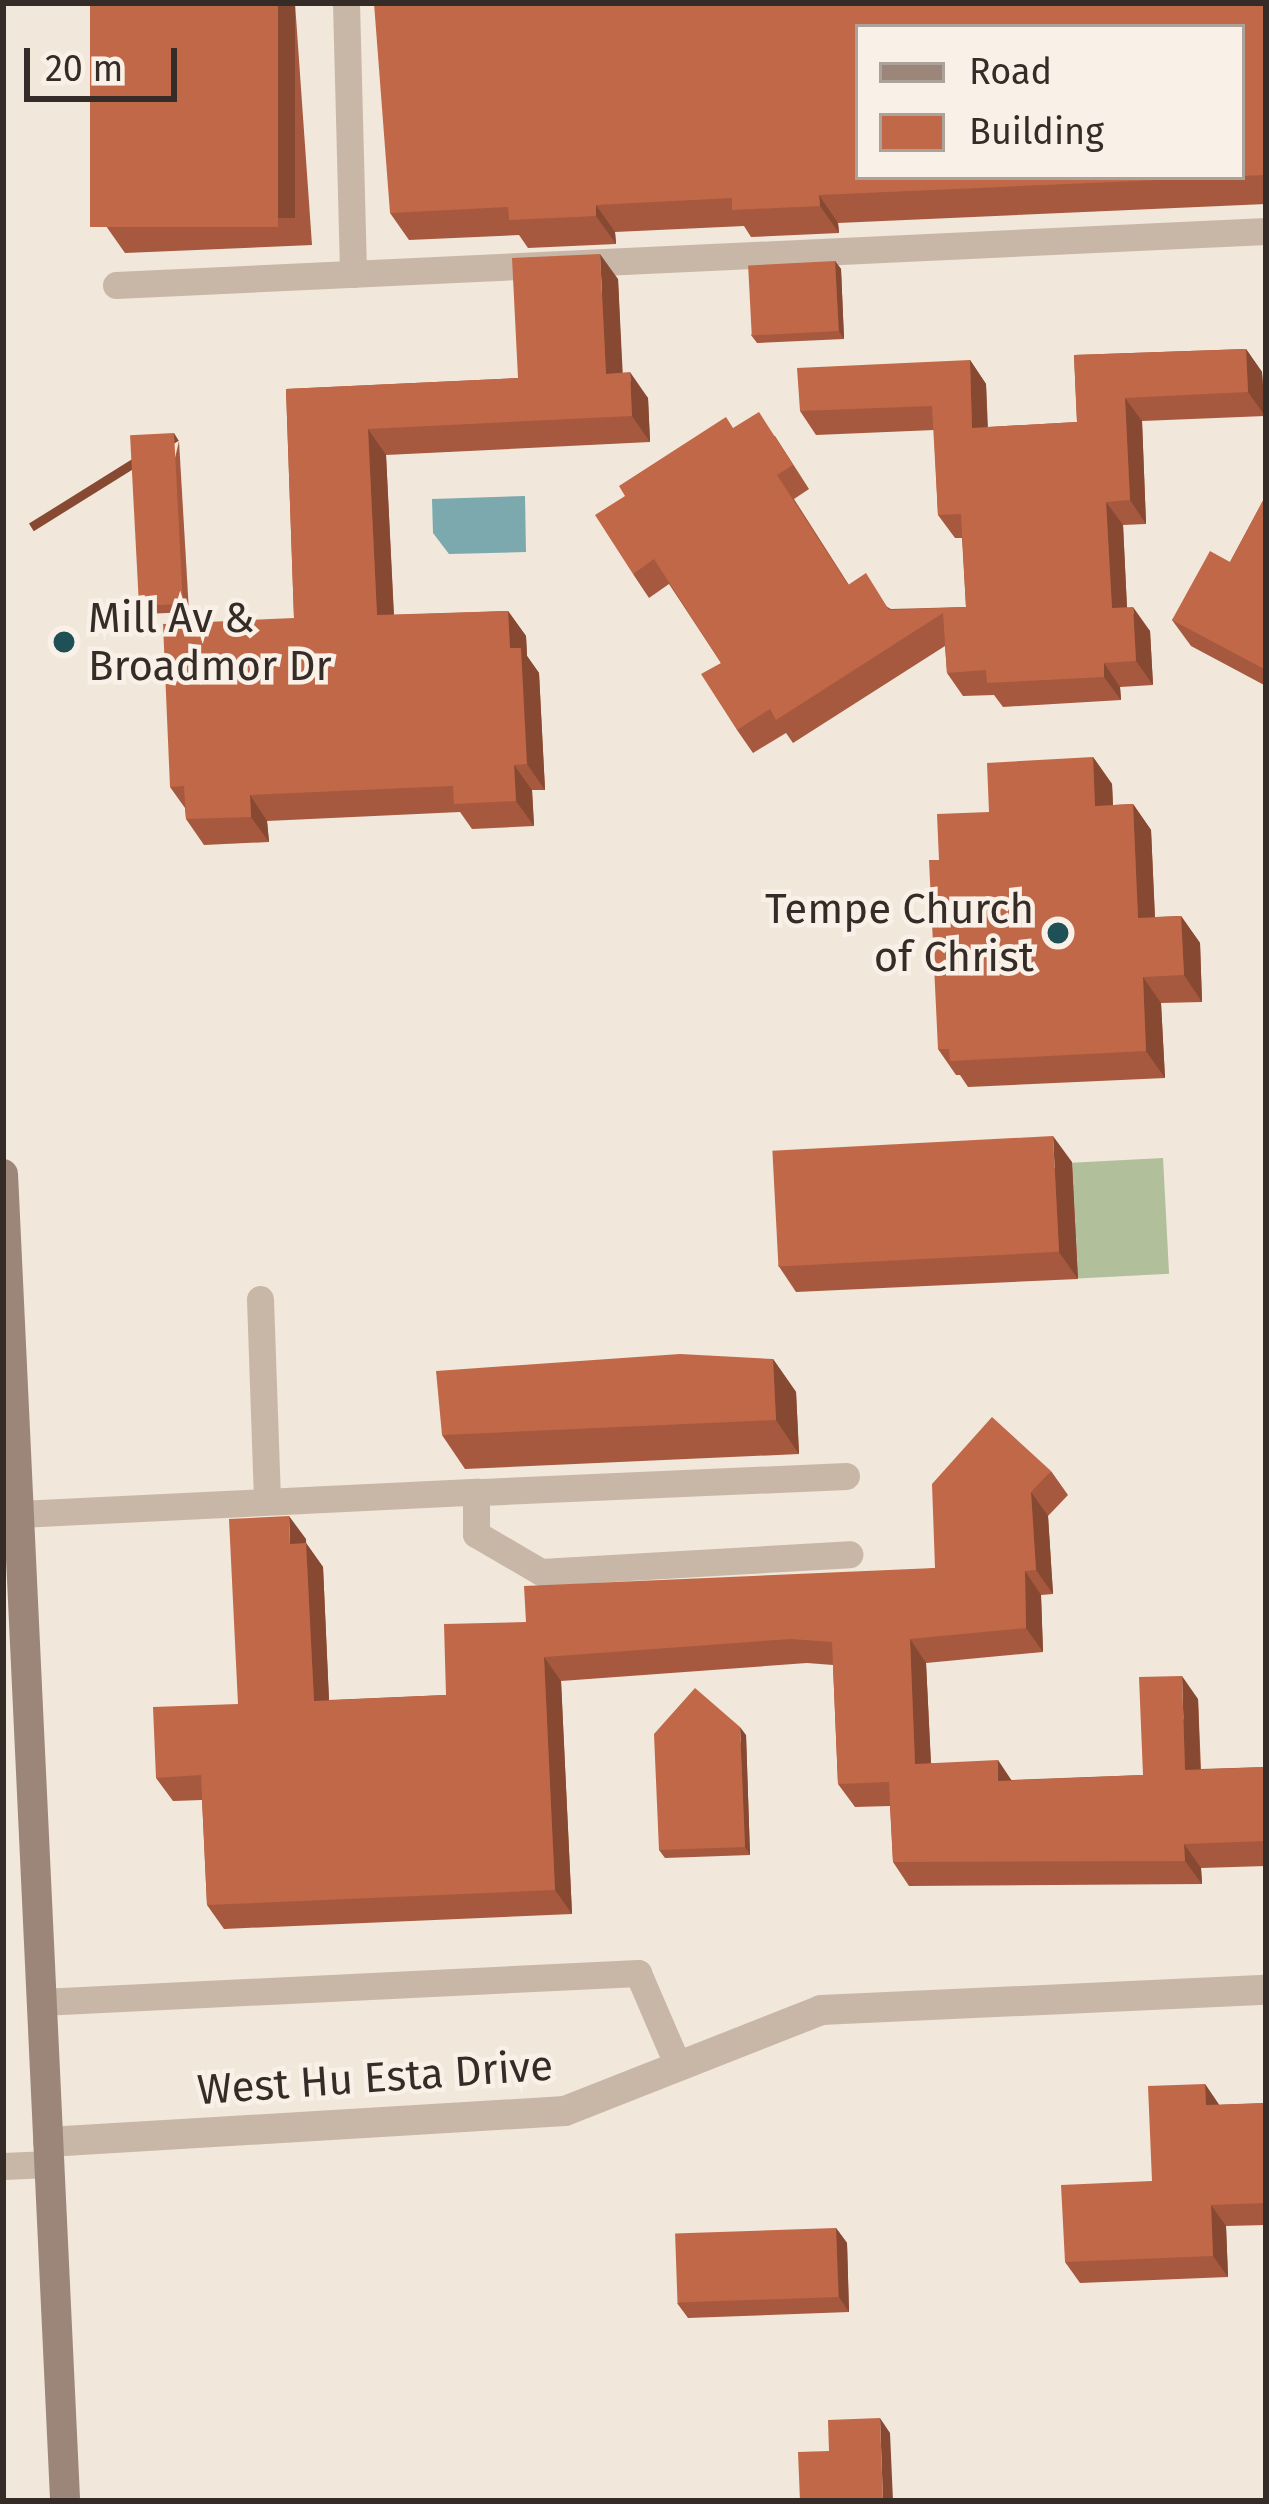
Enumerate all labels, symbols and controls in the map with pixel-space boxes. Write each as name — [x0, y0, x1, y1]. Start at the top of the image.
scale bar — [30, 24, 183, 98]
legend — [855, 24, 1245, 180]
text: 20 m — [45, 47, 123, 91]
text: Road — [969, 50, 1052, 94]
text: Building — [969, 110, 1104, 154]
place label: Mill Av & Broadmor Dr — [88, 593, 332, 692]
marker: Mill Av & Broadmor Dr — [51, 629, 77, 655]
place label: Tempe Church of Christ — [765, 884, 1034, 982]
marker: Tempe Church of Christ — [1045, 920, 1071, 946]
street label: West Hu Esta Drive — [195, 2040, 555, 2116]

